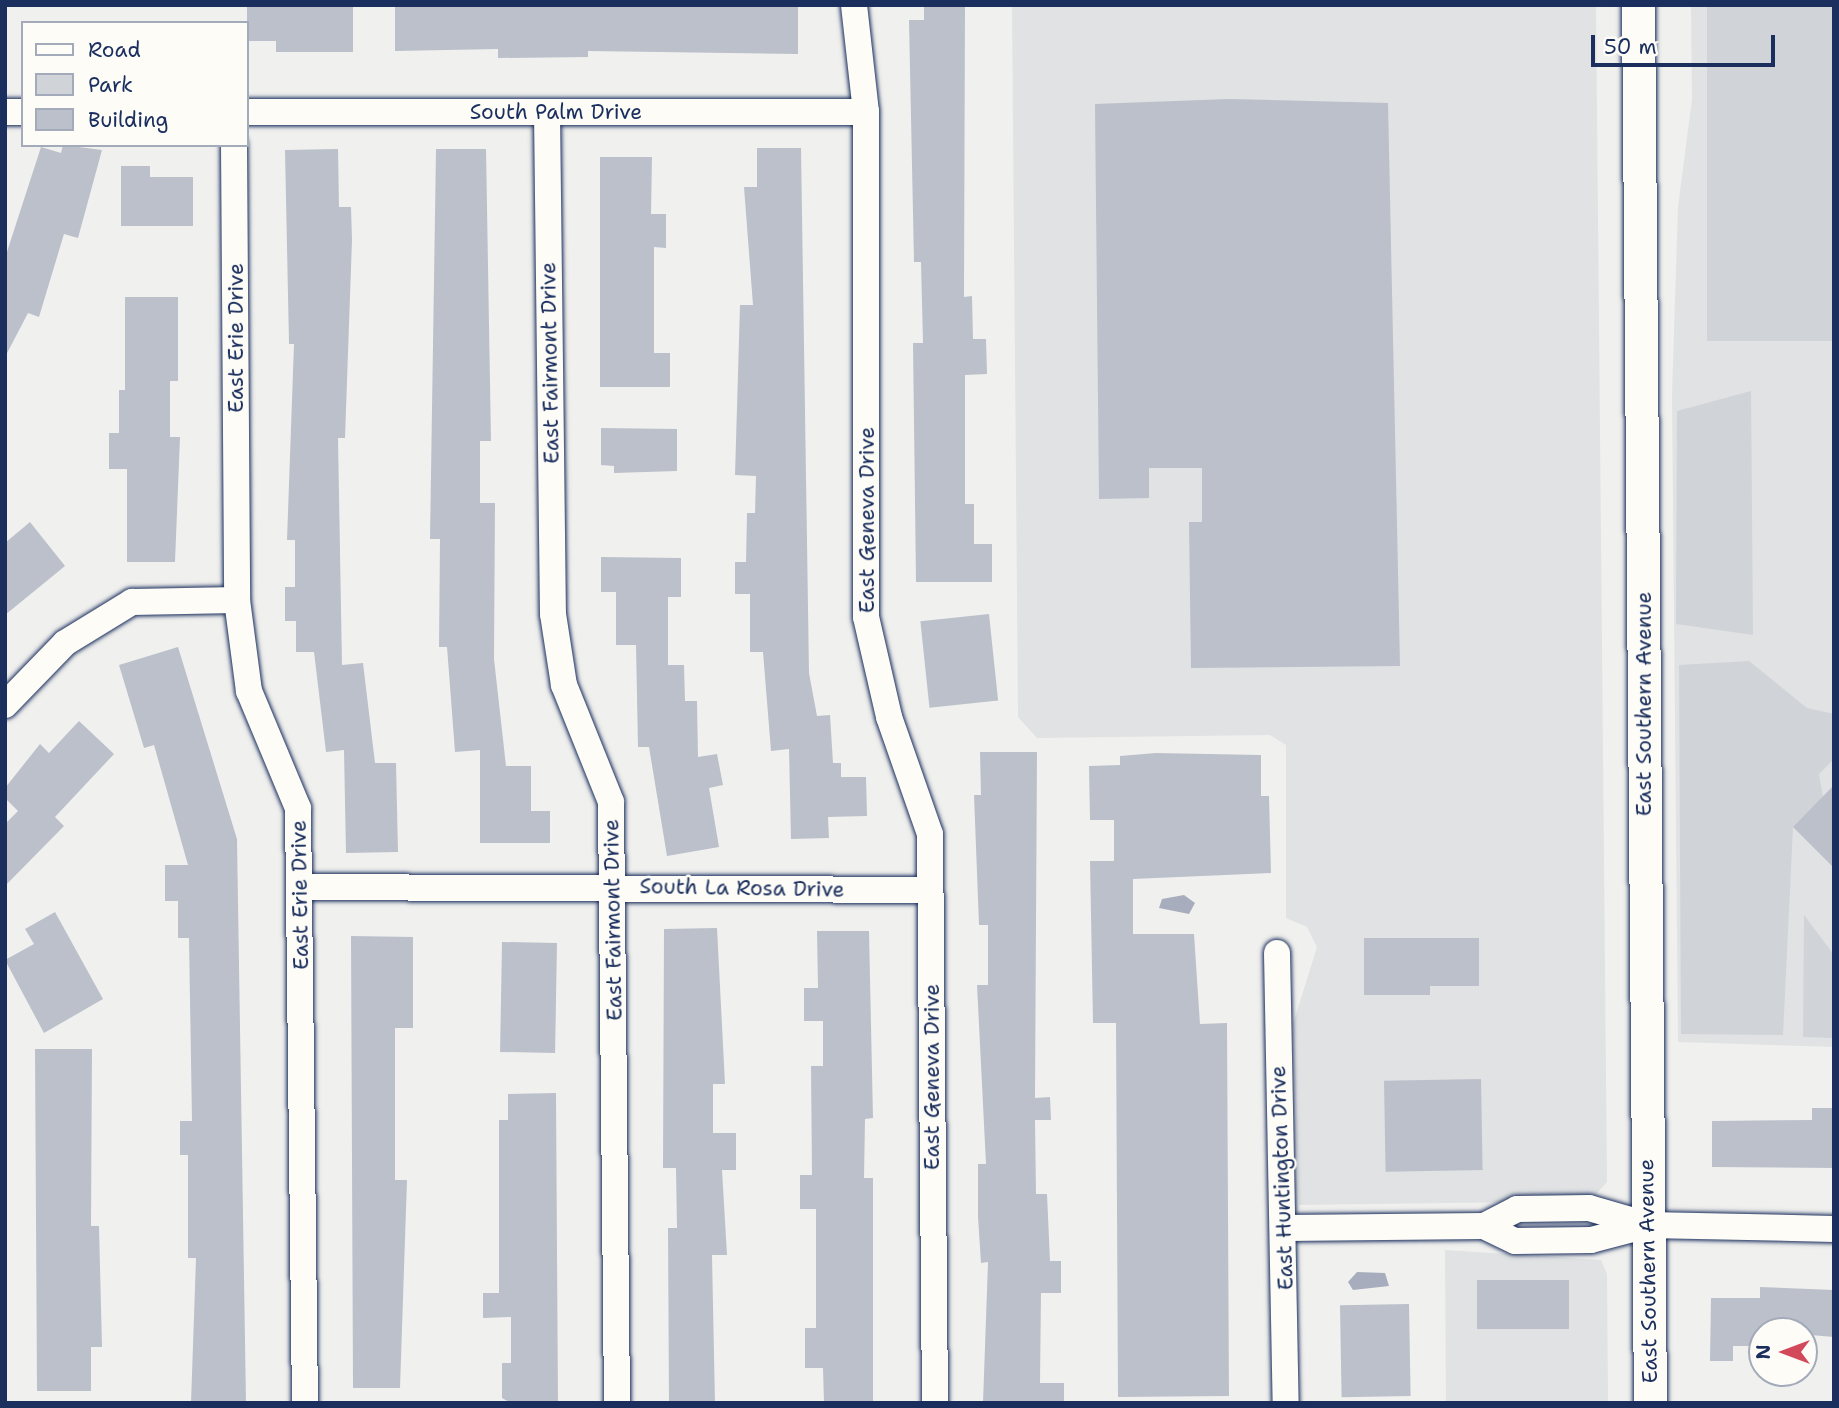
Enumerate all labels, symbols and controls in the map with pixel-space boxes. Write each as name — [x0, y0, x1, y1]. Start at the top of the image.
legend — [21, 21, 248, 147]
scale bar — [1594, 21, 1778, 65]
text: 50 m — [1604, 33, 1657, 61]
text: Road — [88, 36, 141, 64]
text: Park — [88, 71, 133, 99]
street label: South Palm Drive — [470, 99, 642, 125]
text: Building — [88, 106, 168, 134]
street label: East Fairmont Drive — [536, 262, 564, 464]
street label: East Erie Drive — [223, 263, 249, 413]
street label: East Geneva Drive — [854, 427, 880, 613]
street label: East Southern Avenue — [1631, 592, 1657, 816]
street label: East Fairmont Drive — [599, 819, 627, 1021]
street label: East Erie Drive — [286, 820, 314, 970]
street label: South La Rosa Drive — [639, 874, 845, 902]
street label: East Geneva Drive — [919, 984, 945, 1170]
street label: East Huntington Drive — [1265, 1065, 1299, 1291]
street label: East Southern Avenue — [1633, 1159, 1663, 1383]
north arrow — [1748, 1317, 1818, 1387]
text: N — [1751, 1344, 1776, 1360]

